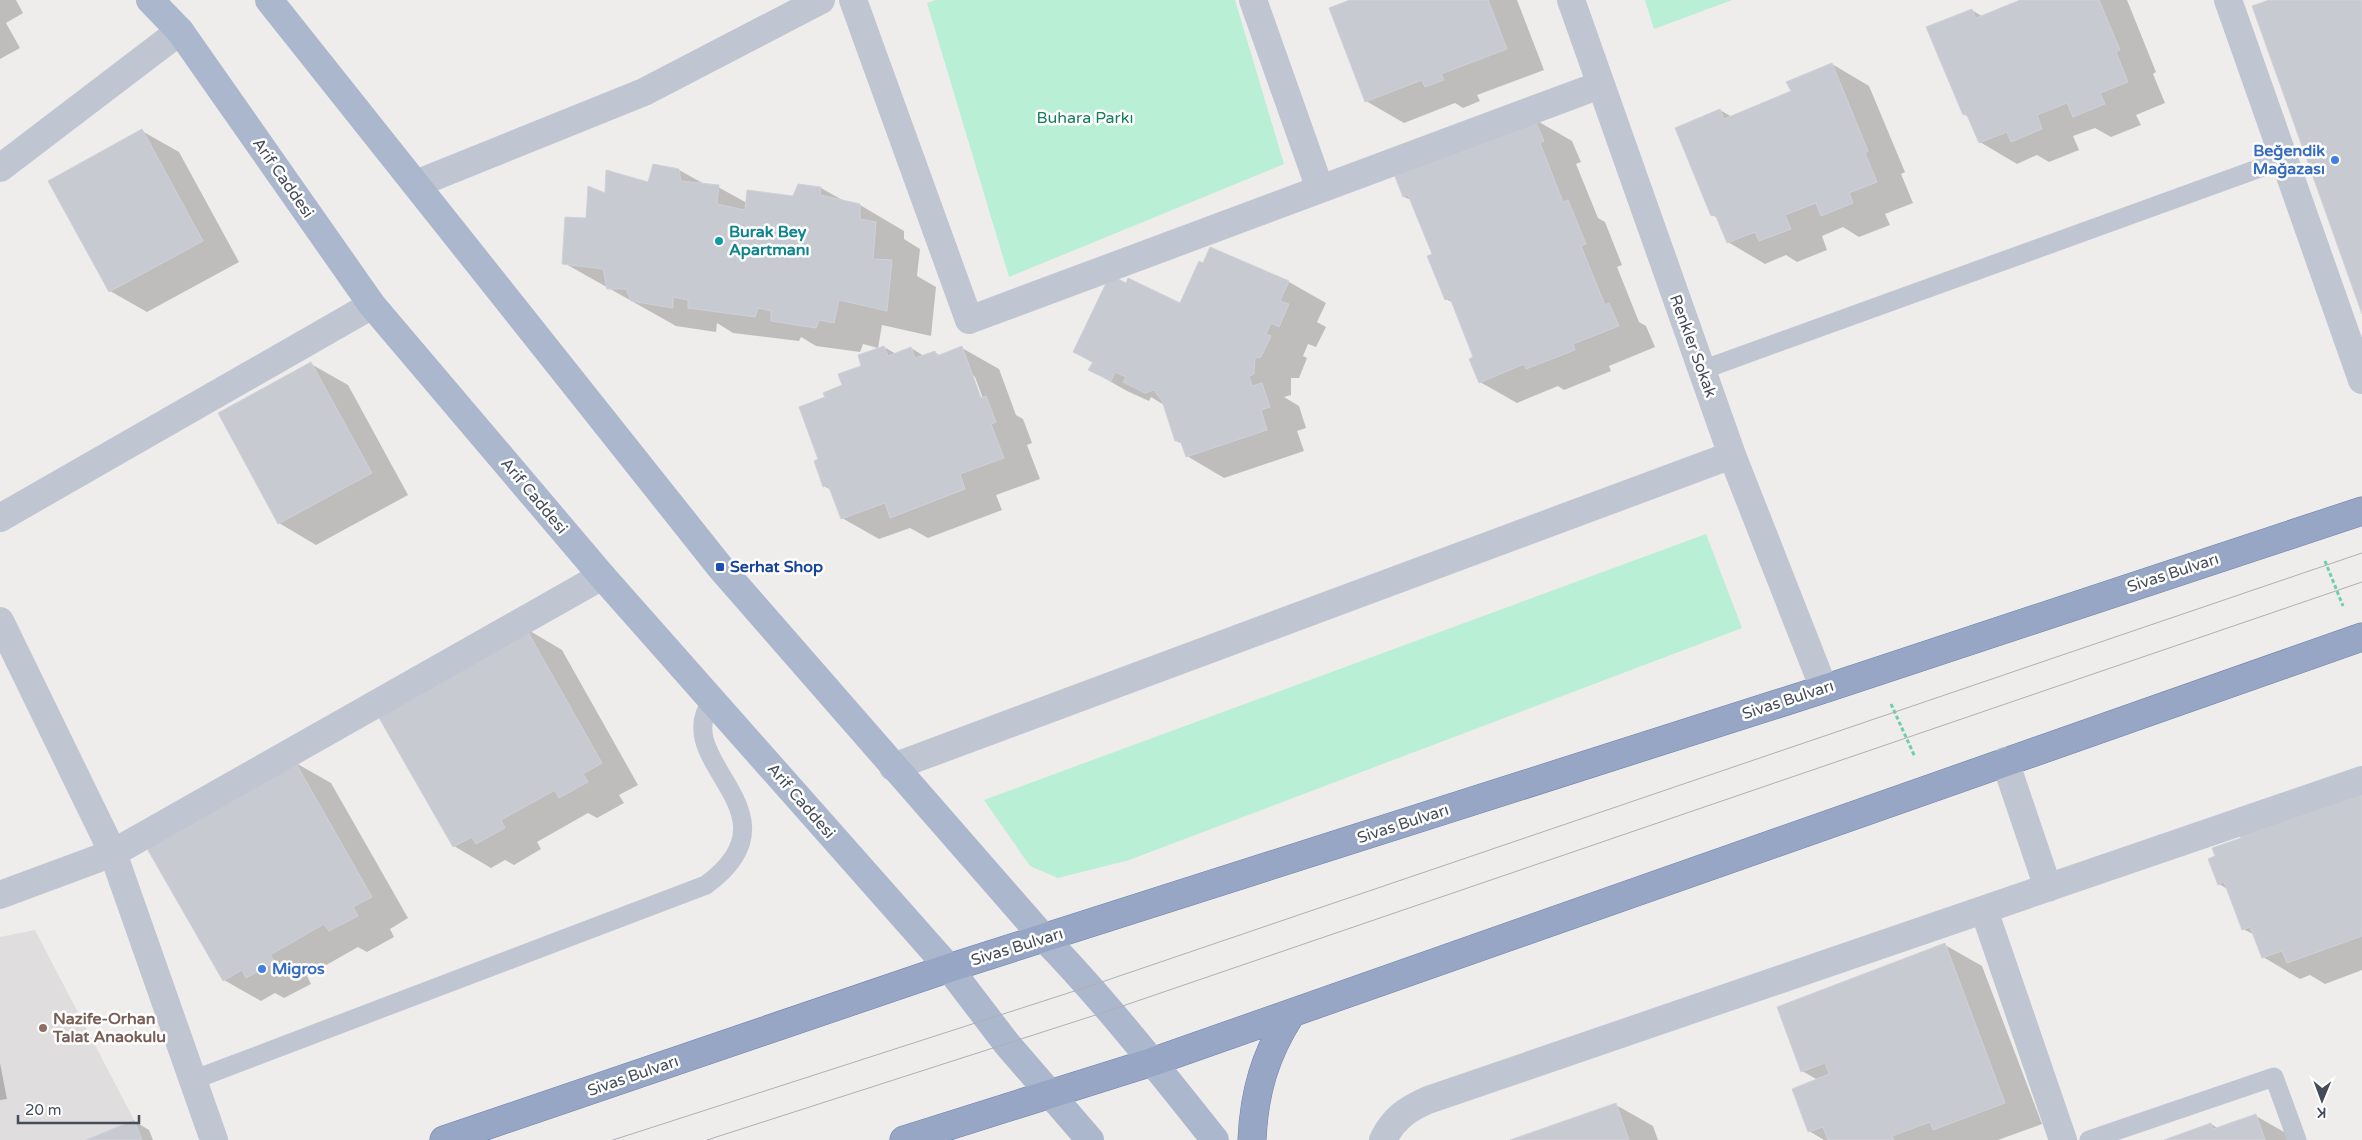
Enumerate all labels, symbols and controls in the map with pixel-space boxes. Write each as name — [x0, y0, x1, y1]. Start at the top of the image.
park label: Buhara Parkı — [1037, 108, 1133, 128]
street label: Arif Caddesi — [248, 134, 318, 222]
place label: Beğendik Mağazası — [2253, 141, 2325, 179]
marker: Beğendik Mağazası — [2329, 154, 2341, 166]
place label: Burak Bey Apartmanı — [729, 222, 810, 260]
marker: Burak Bey Apartmanı — [713, 235, 725, 247]
street label: Renkler Sokak — [1665, 292, 1721, 400]
street label: Arif Caddesi — [496, 454, 572, 538]
street label: Sivas Bulvarı — [2125, 549, 2221, 597]
place label: Serhat Shop — [730, 557, 823, 577]
marker: Serhat Shop — [714, 561, 726, 573]
street label: Sivas Bulvarı — [1740, 676, 1836, 724]
street label: Arif Caddesi — [763, 759, 839, 843]
street label: Sivas Bulvarı — [1355, 800, 1451, 848]
street label: Sivas Bulvarı — [969, 924, 1065, 970]
place label: Migros — [272, 959, 325, 979]
marker: Migros — [256, 963, 268, 975]
place label: Nazife-Orhan Talat Anaokulu — [52, 1009, 166, 1047]
marker: Nazife-Orhan Talat Anaokulu — [37, 1022, 49, 1034]
street label: Sivas Bulvarı — [585, 1051, 681, 1101]
north arrow — [2297, 1075, 2347, 1125]
scale bar — [18, 1092, 139, 1124]
text: 20 m — [25, 1101, 62, 1119]
text: K — [2316, 1104, 2327, 1121]

